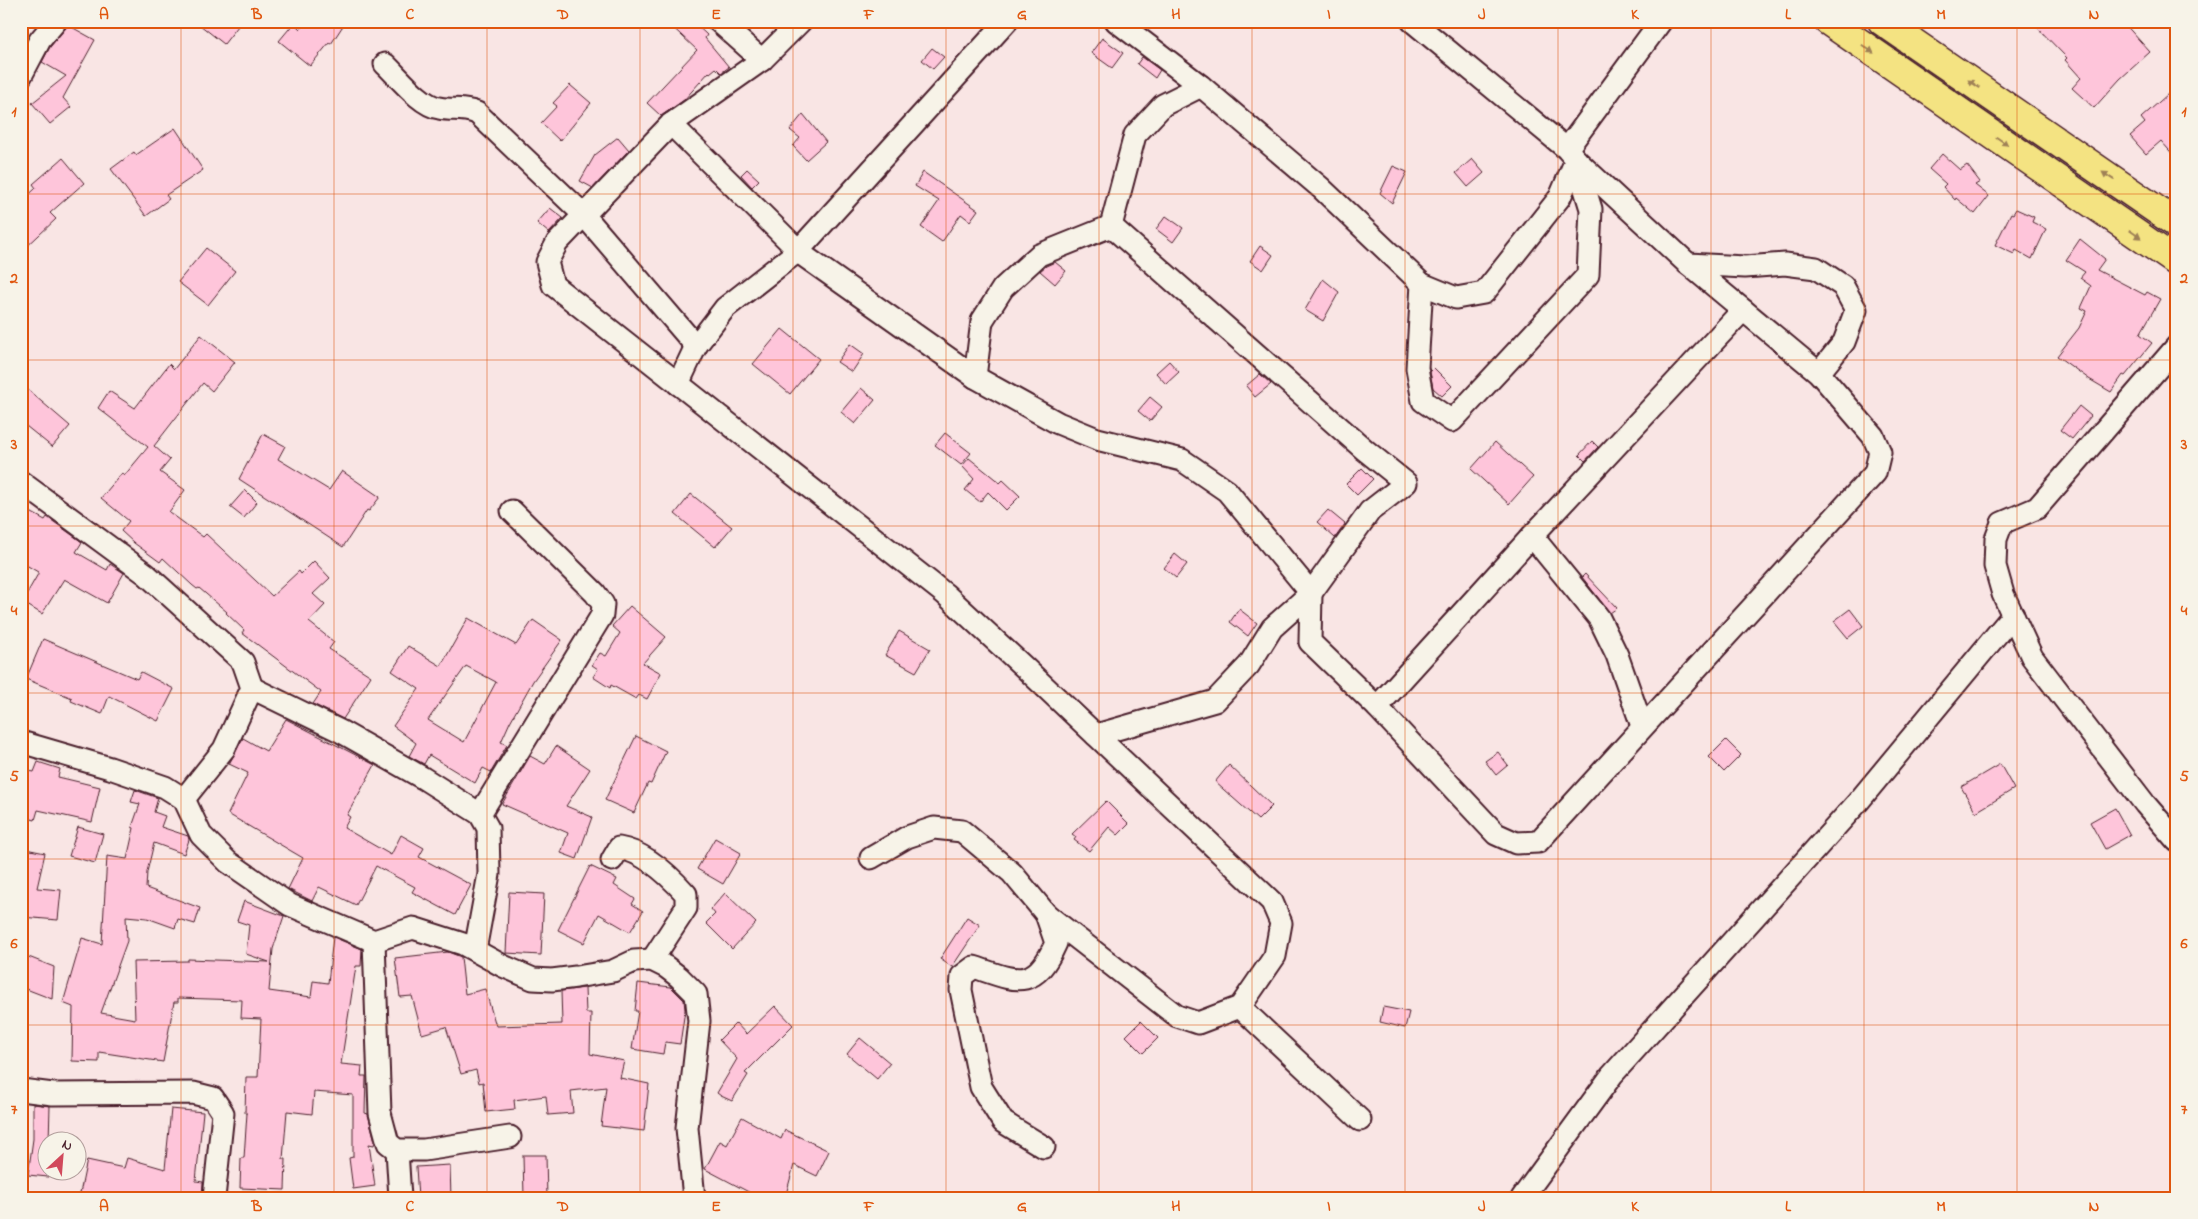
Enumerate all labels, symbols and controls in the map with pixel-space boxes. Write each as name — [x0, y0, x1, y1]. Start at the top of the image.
text: A — [99, 3, 109, 27]
text: B — [251, 3, 263, 27]
text: C — [406, 3, 415, 27]
text: D — [556, 3, 569, 27]
text: E — [711, 3, 721, 27]
text: F — [863, 3, 875, 27]
text: G — [1017, 3, 1027, 27]
text: H — [1171, 3, 1181, 27]
text: I — [1327, 3, 1331, 27]
text: J — [1478, 3, 1486, 27]
text: K — [1631, 3, 1640, 27]
text: L — [1785, 3, 1792, 27]
text: M — [1936, 3, 1946, 27]
text: N — [2089, 3, 2100, 27]
one-way arrow — [1861, 44, 1875, 54]
one-way arrow — [1967, 79, 1980, 89]
text: 1 — [11, 100, 17, 124]
text: 1 — [2181, 100, 2187, 124]
one-way arrow — [1995, 136, 2009, 146]
one-way arrow — [2101, 171, 2115, 181]
one-way arrow — [2129, 229, 2142, 239]
text: 2 — [9, 267, 18, 291]
text: 2 — [2179, 267, 2188, 291]
text: 3 — [10, 433, 18, 457]
text: 3 — [2180, 433, 2188, 457]
text: 4 — [10, 599, 18, 623]
text: 4 — [2180, 599, 2188, 623]
text: 5 — [9, 765, 19, 789]
text: 5 — [2179, 765, 2189, 789]
text: 6 — [9, 932, 18, 956]
text: 6 — [2179, 932, 2188, 956]
text: 7 — [11, 1098, 18, 1122]
text: 7 — [2181, 1098, 2188, 1122]
north arrow — [38, 1132, 88, 1182]
text: N — [58, 1134, 76, 1157]
text: A — [99, 1195, 109, 1219]
text: B — [251, 1195, 263, 1219]
text: C — [406, 1195, 415, 1219]
text: D — [556, 1195, 569, 1219]
text: E — [711, 1195, 721, 1219]
text: F — [863, 1195, 875, 1219]
text: G — [1017, 1195, 1027, 1219]
text: H — [1171, 1195, 1181, 1219]
text: I — [1327, 1195, 1331, 1219]
text: J — [1478, 1195, 1486, 1219]
text: K — [1631, 1195, 1640, 1219]
text: L — [1785, 1195, 1792, 1219]
text: M — [1936, 1195, 1946, 1219]
text: N — [2089, 1195, 2100, 1219]

